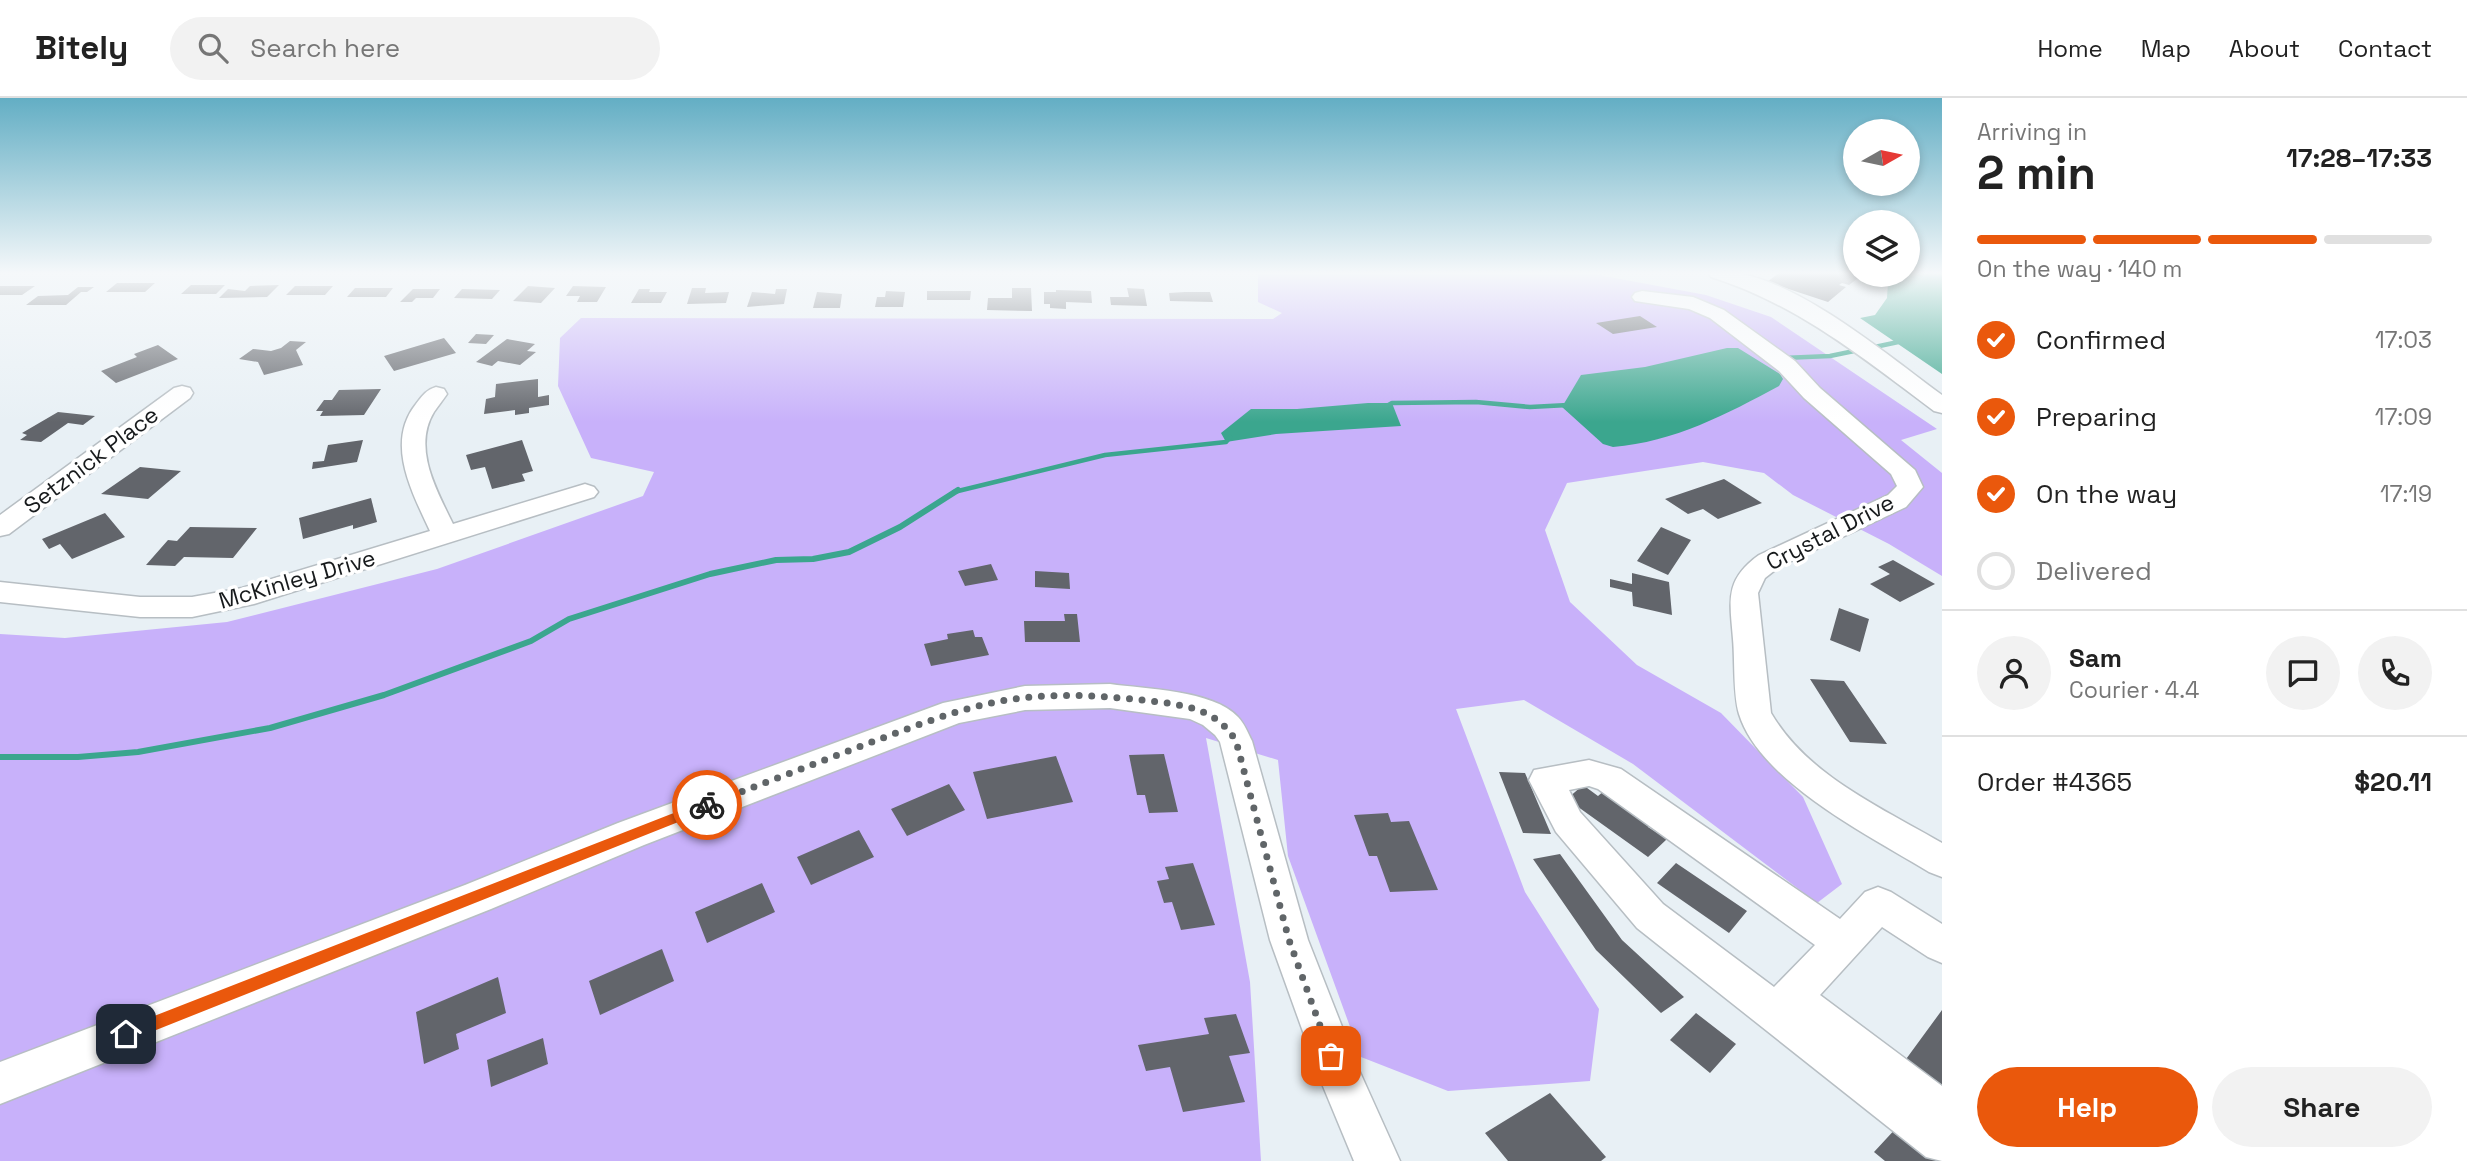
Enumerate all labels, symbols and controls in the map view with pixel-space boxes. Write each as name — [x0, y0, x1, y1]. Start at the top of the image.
search box — [170, 17, 660, 80]
text: Bitely — [35, 27, 128, 69]
icon: search — [194, 29, 232, 67]
text: Search here — [250, 31, 400, 65]
text: Home — [2037, 33, 2103, 64]
text: Map — [2141, 33, 2191, 64]
text: About — [2229, 33, 2300, 64]
text: Contact — [2338, 33, 2432, 64]
text: Arriving in — [1977, 117, 2087, 147]
north arrow — [1843, 119, 1920, 196]
map controls — [1843, 119, 1920, 287]
text: 17:28–17:33 — [2286, 141, 2432, 175]
text: 2 min — [1977, 144, 2096, 202]
button: layers — [1843, 210, 1920, 287]
text: On the way · 140 m — [1977, 254, 2182, 284]
icon: check — [1977, 321, 2015, 359]
text: Confirmed — [2036, 323, 2166, 357]
text: 17:03 — [2375, 325, 2432, 355]
icon: check — [1977, 398, 2015, 436]
street label: Setznick Place — [18, 399, 164, 521]
text: Preparing — [2036, 400, 2157, 434]
text: 17:09 — [2375, 402, 2432, 432]
icon: check — [1977, 475, 2015, 513]
text: On the way — [2036, 477, 2177, 511]
text: 17:19 — [2380, 479, 2432, 509]
street label: Crystal Drive — [1761, 487, 1899, 577]
street label: McKinley Drive — [215, 542, 379, 616]
text: Delivered — [2036, 554, 2152, 588]
button: person — [1977, 636, 2051, 710]
button: chat — [2266, 636, 2340, 710]
button: phone — [2358, 636, 2432, 710]
text: Sam — [2069, 641, 2122, 675]
text: Courier · 4.4 — [2069, 675, 2199, 705]
text: Order #4365 — [1977, 765, 2132, 799]
text: $20.11 — [2354, 765, 2432, 799]
courier — [672, 770, 742, 840]
icon: bike — [688, 786, 726, 824]
pin — [96, 1004, 156, 1064]
icon: home — [107, 1015, 145, 1053]
pin — [1301, 1026, 1361, 1086]
icon: bag — [1312, 1037, 1350, 1075]
button: Help — [1977, 1067, 2198, 1147]
button: Share — [2212, 1067, 2432, 1147]

